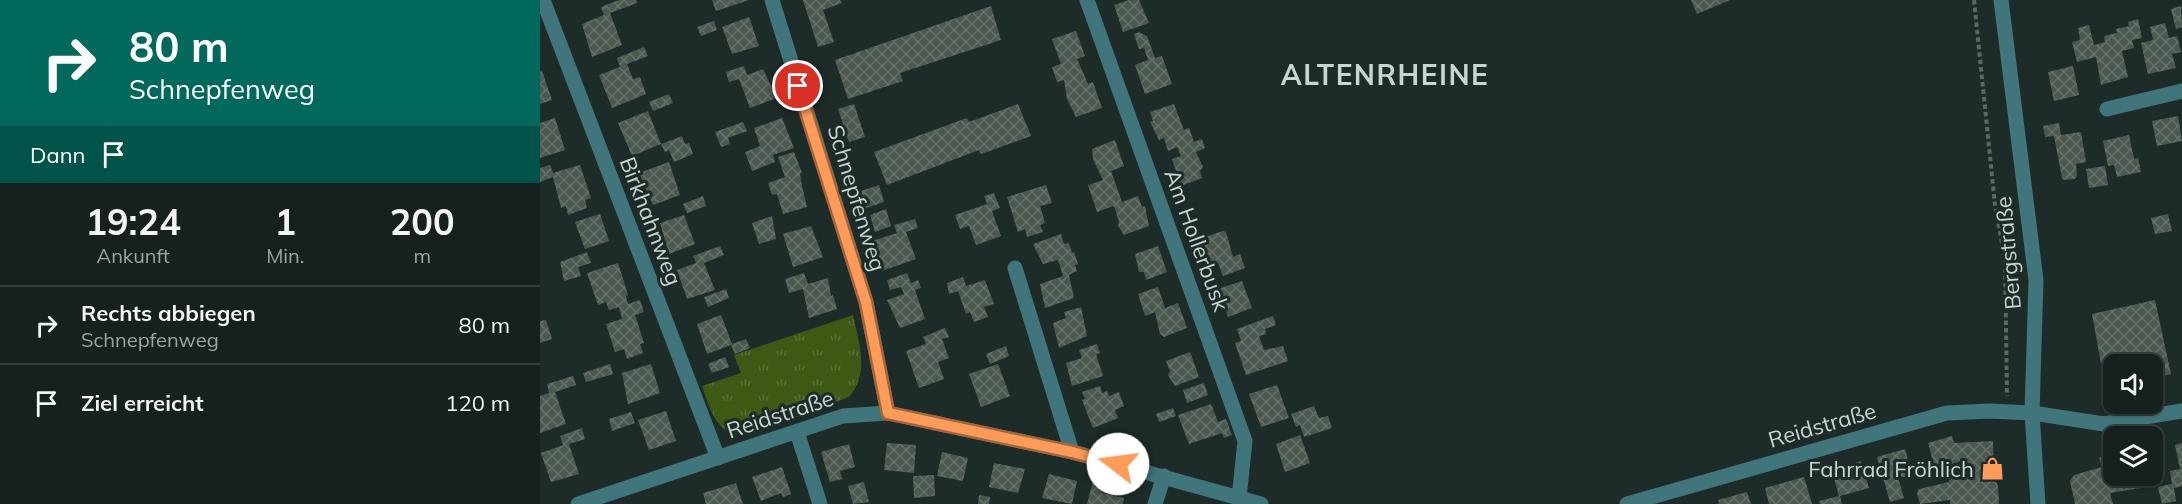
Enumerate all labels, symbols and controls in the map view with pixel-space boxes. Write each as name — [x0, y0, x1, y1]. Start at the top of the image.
text: 80 m — [129, 20, 229, 73]
icon: right — [30, 24, 108, 102]
district label: ALTENRHEINE — [1281, 57, 1489, 92]
pin — [772, 60, 823, 111]
icon: arrive — [781, 69, 814, 102]
text: Schnepfenweg — [129, 72, 315, 106]
street label: Schnepfenweg — [821, 121, 893, 275]
icon: arrive — [97, 138, 130, 171]
text: Dann — [30, 141, 85, 169]
street label: Birkhahnweg — [614, 153, 688, 289]
street label: Am Hollerbusk — [1158, 165, 1236, 316]
street label: Bergstraße — [1989, 195, 2027, 311]
text: 19:24 — [85, 199, 181, 244]
text: 1 — [274, 199, 296, 244]
text: 200 — [390, 199, 455, 244]
text: Ankunft — [96, 243, 170, 268]
text: Min. — [266, 243, 304, 268]
text: m — [413, 243, 431, 268]
text: Rechts abbiegen — [81, 299, 256, 327]
icon: right — [30, 309, 63, 342]
text: 80 m — [459, 311, 510, 339]
text: Schnepfenweg — [81, 327, 219, 352]
map controls — [2103, 354, 2163, 486]
button: sound — [2103, 354, 2163, 414]
street label: Reidstraße — [723, 384, 837, 444]
icon: arrive — [30, 387, 63, 420]
text: Ziel erreicht — [81, 389, 204, 417]
text: 120 m — [445, 389, 510, 417]
street label: Reidstraße — [1765, 396, 1879, 454]
button: layers — [2103, 426, 2163, 486]
position arrow — [1086, 432, 1150, 496]
place label: Fahrrad Fröhlich — [1808, 455, 1974, 483]
shop icon: Fahrrad Fröhlich — [1979, 456, 2005, 482]

